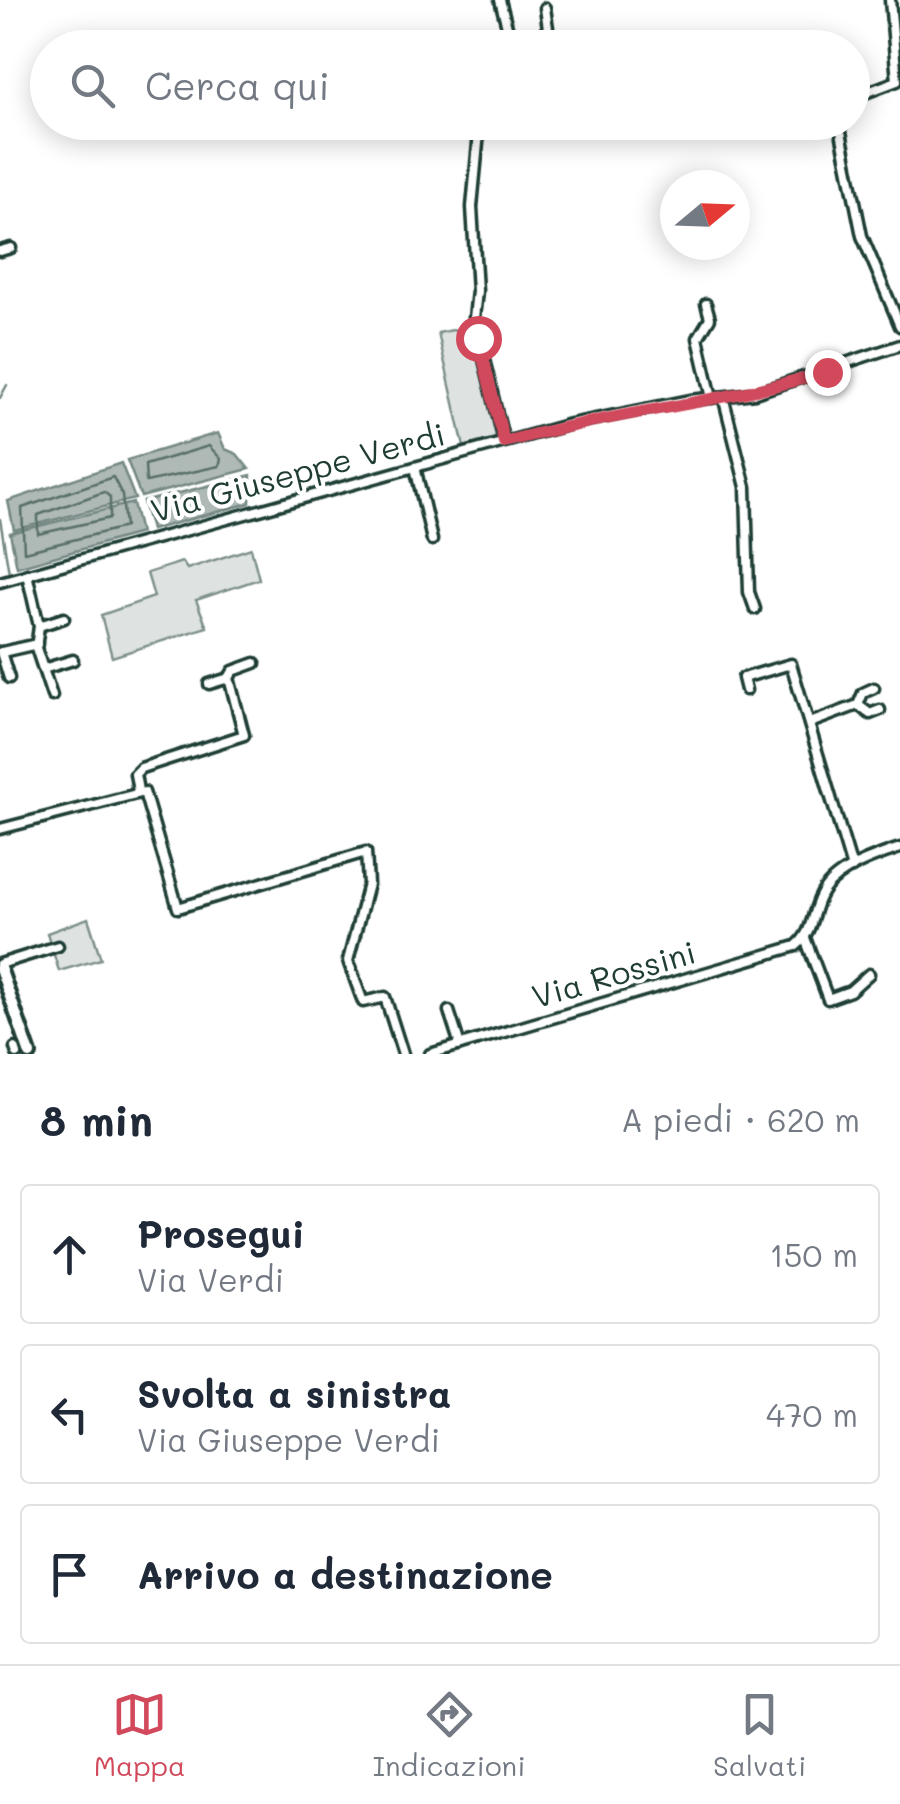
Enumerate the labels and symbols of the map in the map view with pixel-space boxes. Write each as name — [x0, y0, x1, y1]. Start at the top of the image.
north arrow — [660, 170, 750, 260]
route start — [456, 316, 502, 362]
route end — [805, 350, 851, 396]
street label: Via Giuseppe Verdi — [146, 412, 449, 531]
street label: Via Rossini — [527, 930, 700, 1016]

